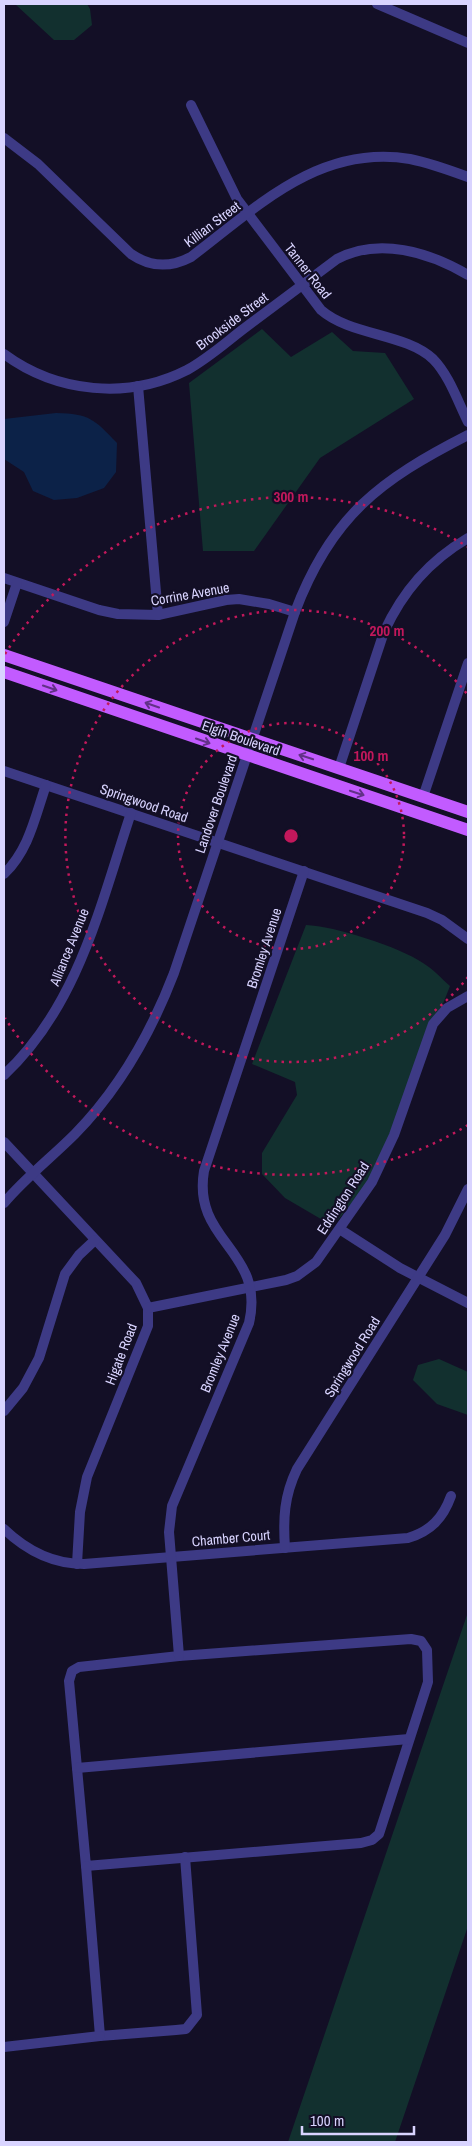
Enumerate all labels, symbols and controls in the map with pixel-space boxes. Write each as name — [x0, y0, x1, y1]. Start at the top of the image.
street label: Killian Street — [180, 197, 244, 251]
street label: Tanner Road — [281, 239, 335, 303]
street label: Brookside Street — [192, 288, 272, 354]
text: 300 m — [274, 486, 308, 507]
street label: Corrine Avenue — [149, 578, 231, 610]
text: 200 m — [370, 620, 404, 641]
one-way arrow — [42, 684, 57, 693]
one-way arrow — [145, 699, 161, 709]
street label: Elgin Boulevard — [200, 716, 282, 760]
one-way arrow — [195, 737, 211, 746]
text: 100 m — [354, 745, 388, 766]
street label: Landover Boulevard — [191, 752, 241, 856]
one-way arrow — [298, 752, 314, 762]
street label: Springwood Road — [98, 780, 190, 826]
one-way arrow — [349, 789, 365, 798]
centre of rings — [282, 827, 300, 845]
street label: Alliance Avenue — [45, 906, 93, 989]
street label: Bromley Avenue — [243, 906, 285, 990]
street label: Eddington Road — [313, 1158, 373, 1238]
street label: Bromley Avenue — [196, 1311, 244, 1395]
street label: Springwood Road — [320, 1313, 384, 1401]
street label: Higate Road — [101, 1321, 141, 1387]
street label: Chamber Court — [191, 1526, 271, 1550]
scale bar — [302, 2104, 414, 2136]
text: 100 m — [310, 2110, 344, 2131]

